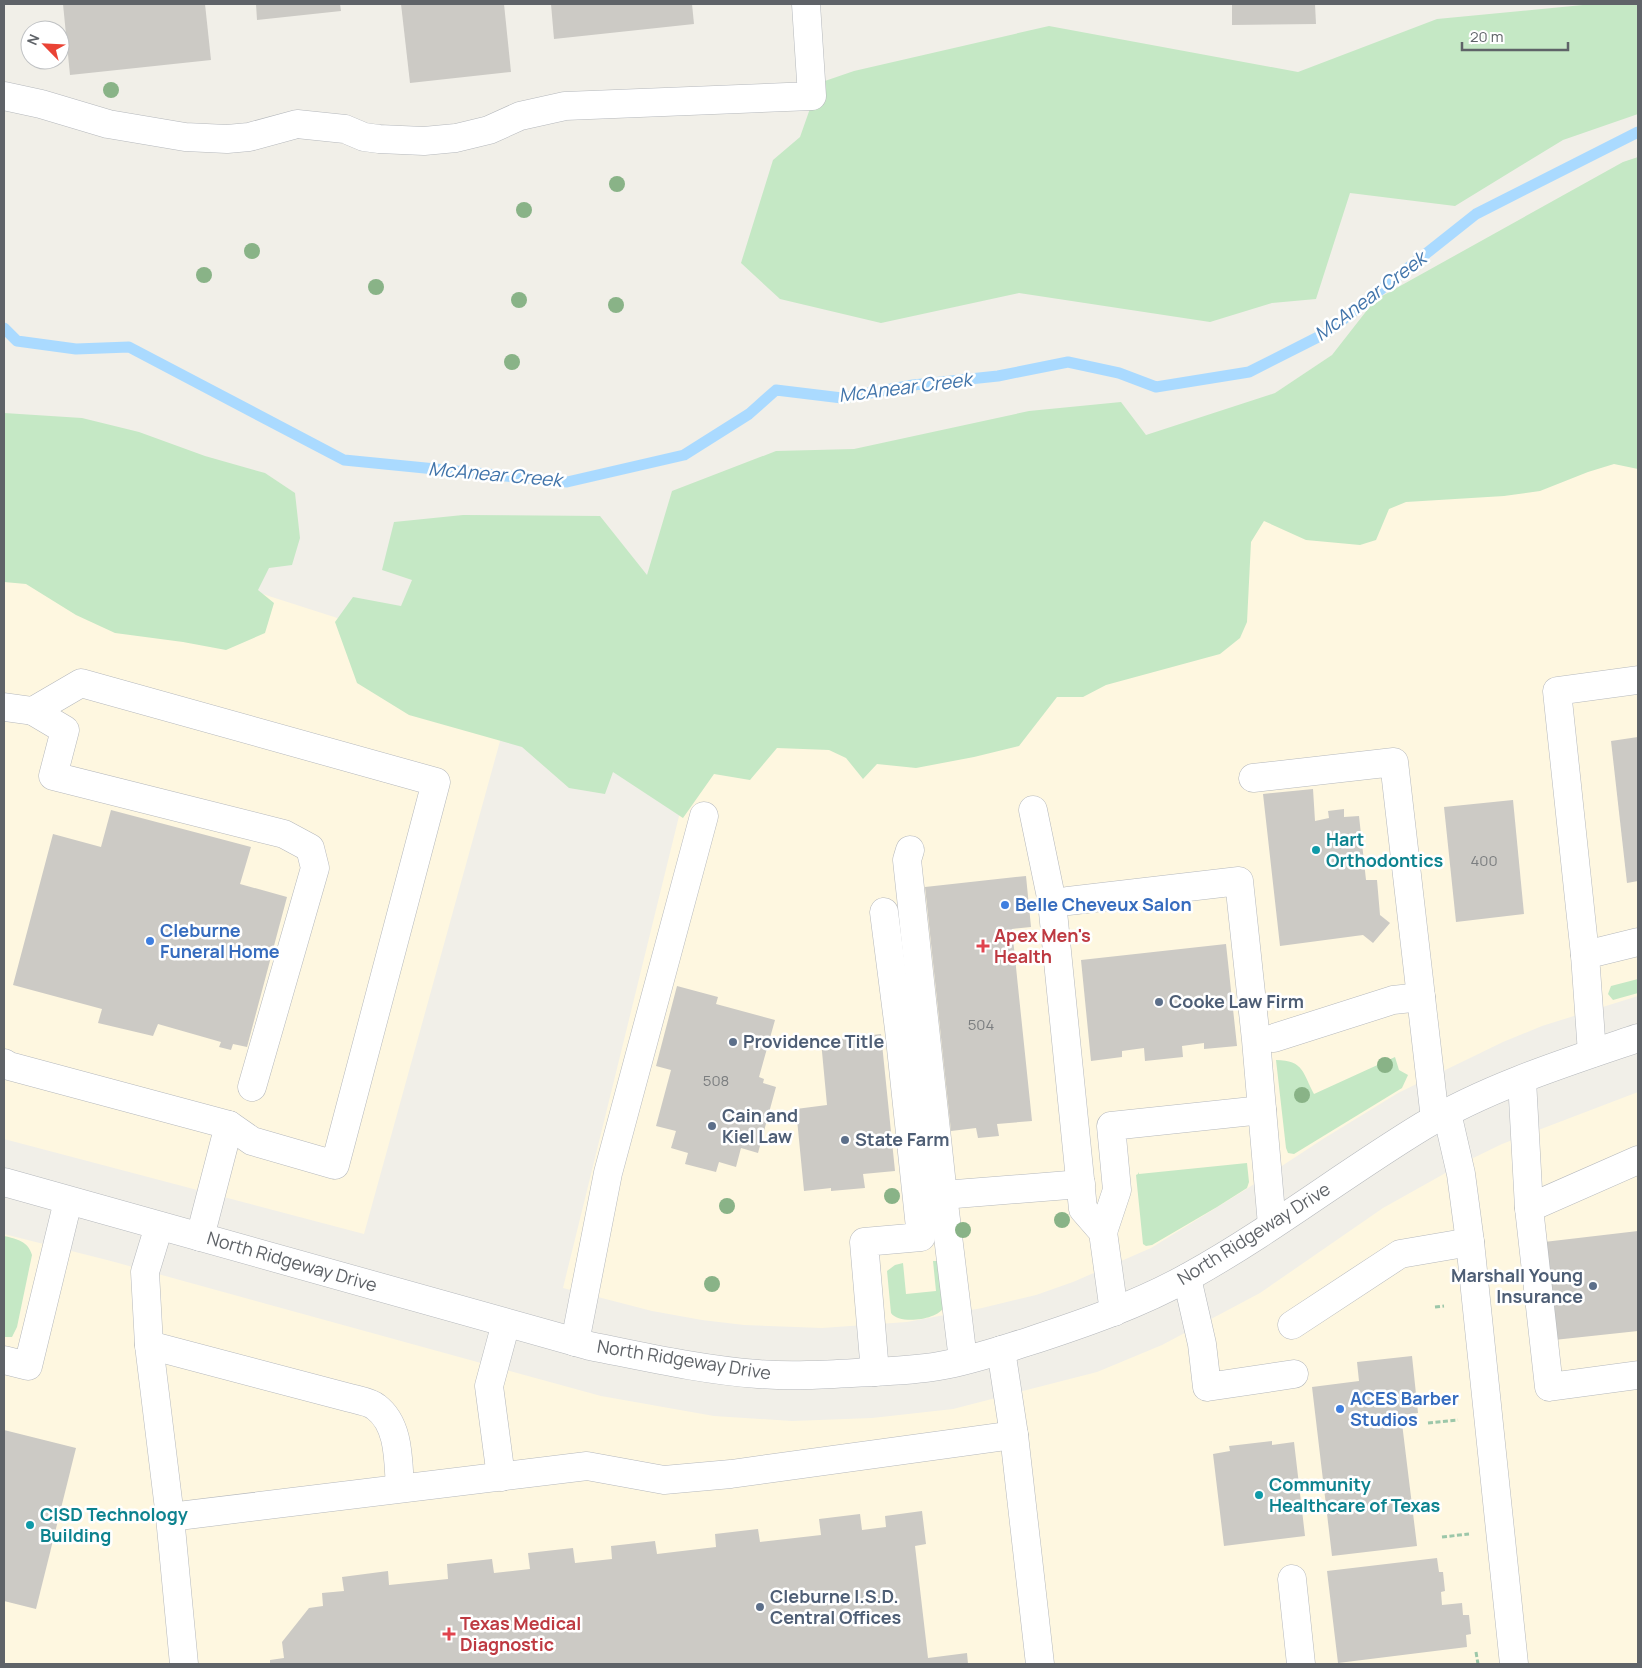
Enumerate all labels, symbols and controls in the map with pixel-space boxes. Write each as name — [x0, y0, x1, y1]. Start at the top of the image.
north arrow — [20, 20, 70, 70]
scale bar — [1462, 20, 1568, 52]
text: 20 m — [1470, 26, 1503, 47]
text: N — [22, 31, 43, 48]
water label: McAnear Creek — [1309, 244, 1433, 347]
water label: McAnear Creek — [837, 366, 976, 408]
water label: McAnear Creek — [427, 455, 565, 493]
place label: Hart Orthodontics — [1326, 827, 1444, 872]
marker: Hart Orthodontics — [1310, 844, 1322, 856]
house number: 400 — [1470, 850, 1498, 871]
place label: Belle Cheveux Salon — [1015, 892, 1192, 916]
marker: Belle Cheveux Salon — [999, 899, 1011, 911]
place label: Cleburne Funeral Home — [160, 918, 280, 963]
place label: Apex Men's Health — [994, 923, 1091, 968]
marker: Cleburne Funeral Home — [144, 935, 156, 947]
marker: Apex Men's Health — [976, 939, 990, 953]
place label: Cooke Law Firm — [1169, 989, 1304, 1013]
marker: Cooke Law Firm — [1153, 996, 1165, 1008]
house number: 504 — [968, 1014, 994, 1035]
place label: Providence Title — [743, 1029, 884, 1053]
marker: Providence Title — [727, 1036, 739, 1048]
house number: 508 — [703, 1070, 729, 1091]
place label: Cain and Kiel Law — [722, 1103, 798, 1148]
marker: Cain and Kiel Law — [706, 1120, 718, 1132]
place label: State Farm — [855, 1127, 950, 1151]
marker: State Farm — [839, 1134, 851, 1146]
street label: North Ridgeway Drive — [1173, 1176, 1334, 1290]
street label: North Ridgeway Drive — [204, 1225, 380, 1297]
place label: Marshall Young Insurance — [1451, 1263, 1583, 1308]
marker: Marshall Young Insurance — [1587, 1280, 1599, 1292]
street label: North Ridgeway Drive — [595, 1333, 773, 1385]
place label: ACES Barber Studios — [1350, 1386, 1459, 1431]
marker: ACES Barber Studios — [1334, 1403, 1346, 1415]
place label: Community Healthcare of Texas — [1269, 1472, 1441, 1517]
marker: Community Healthcare of Texas — [1253, 1489, 1265, 1501]
place label: CISD Technology Building — [40, 1502, 188, 1547]
marker: CISD Technology Building — [24, 1519, 36, 1531]
place label: Cleburne I.S.D. Central Offices — [770, 1584, 901, 1629]
marker: Cleburne I.S.D. Central Offices — [754, 1601, 766, 1613]
place label: Texas Medical Diagnostic — [460, 1611, 581, 1656]
marker: Texas Medical Diagnostic — [442, 1627, 456, 1641]

